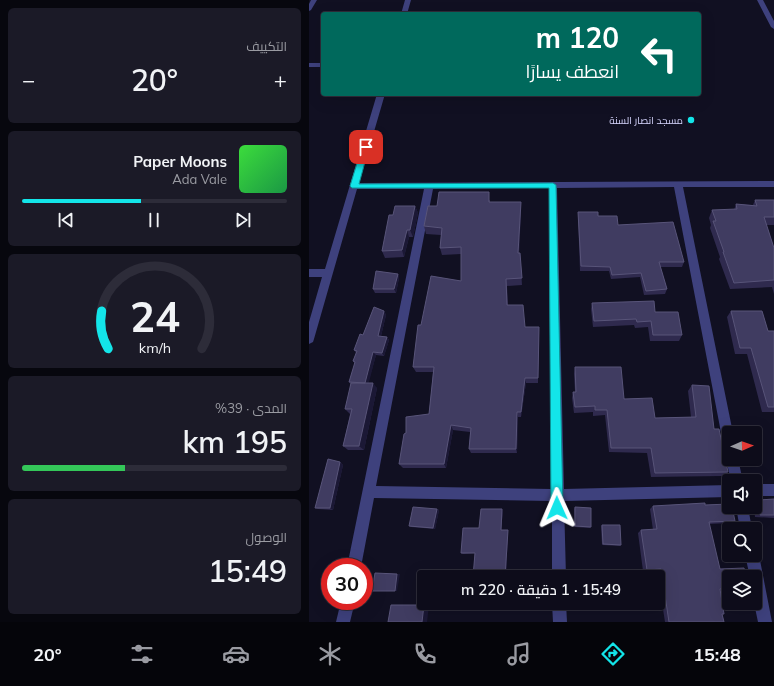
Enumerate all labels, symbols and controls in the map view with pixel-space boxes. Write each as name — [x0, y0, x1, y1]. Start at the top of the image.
text: 120 m — [536, 20, 619, 55]
icon: left — [633, 28, 685, 80]
text: التكييف — [246, 38, 287, 54]
text: انعطف يسارًا — [526, 60, 619, 83]
text: 20° — [131, 61, 178, 99]
text: − — [22, 66, 35, 94]
text: + — [274, 66, 287, 94]
place label: مسجد انصار السنة — [609, 114, 683, 127]
marker: مسجد انصار السنة — [686, 115, 696, 125]
pin — [349, 130, 383, 164]
icon: arrive — [355, 136, 377, 158]
text: Paper Moons — [133, 152, 227, 171]
text: Ada Vale — [172, 171, 227, 187]
icon: previous — [55, 209, 77, 231]
icon: pause — [143, 209, 165, 231]
icon: next — [232, 209, 254, 231]
text: 24 — [130, 290, 179, 342]
text: km/h — [138, 339, 171, 357]
text: المدى · 39% — [215, 400, 287, 416]
text: 195 km — [182, 423, 287, 461]
north arrow — [722, 426, 762, 466]
map controls — [722, 426, 762, 610]
button: sound — [722, 474, 762, 514]
position arrow — [536, 487, 578, 529]
button: search — [722, 522, 762, 562]
text: الوصول — [246, 529, 287, 545]
text: 15:49 — [208, 552, 287, 590]
speed limit sign: 30 — [321, 558, 373, 610]
button: layers — [722, 570, 762, 610]
text: 15:49 · 1 دقيقة · 220 m — [461, 580, 621, 599]
icon: filters — [128, 640, 156, 668]
icon: car — [222, 640, 250, 668]
icon: climate — [316, 640, 344, 668]
icon: phone — [411, 640, 439, 668]
icon: music — [505, 640, 533, 668]
icon: directions — [599, 640, 627, 668]
text: 20° — [33, 643, 62, 666]
text: 15:48 — [693, 643, 741, 666]

